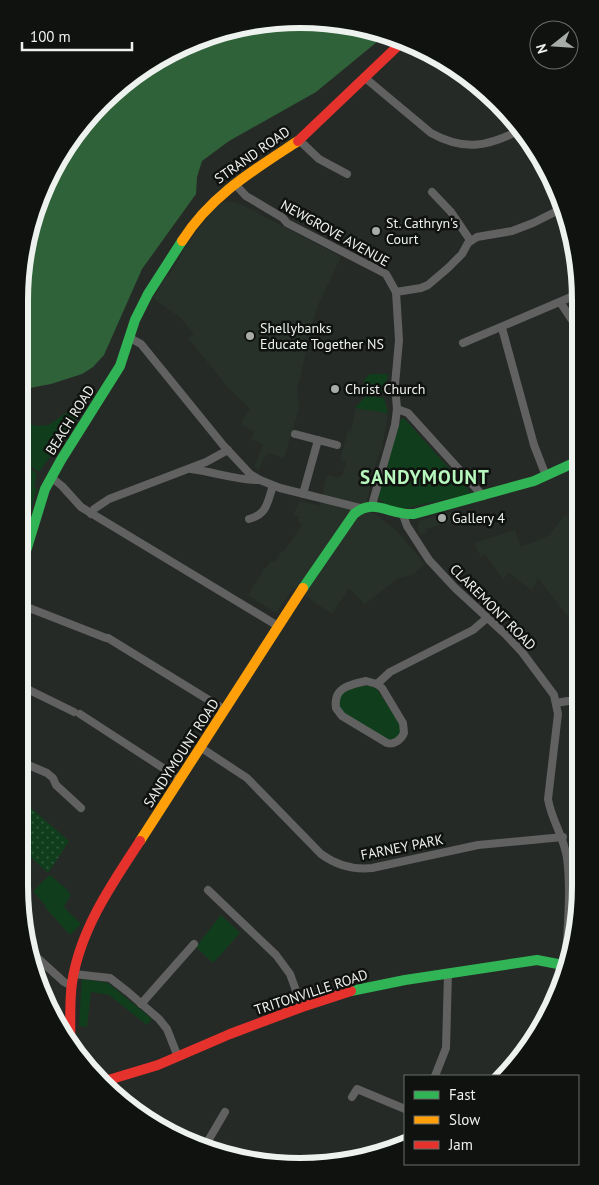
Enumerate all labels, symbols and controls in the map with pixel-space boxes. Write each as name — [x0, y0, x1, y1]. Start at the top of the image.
scale bar — [22, 20, 132, 52]
north arrow — [529, 20, 579, 70]
text: 100 m — [30, 27, 71, 46]
text: N — [532, 42, 552, 56]
street label: STRAND ROAD — [211, 122, 293, 188]
street label: NEWGROVE AVENUE — [277, 196, 393, 270]
place label: St. Cathryn's Court — [386, 214, 458, 248]
marker: St. Cathryn's Court — [370, 225, 382, 237]
place label: Shellybanks Educate Together NS — [260, 319, 384, 353]
marker: Shellybanks Educate Together NS — [244, 330, 256, 342]
place label: Christ Church — [345, 380, 425, 398]
street label: BEACH ROAD — [41, 382, 99, 458]
marker: Christ Church — [329, 383, 341, 395]
district label: SANDYMOUNT — [360, 465, 490, 489]
place label: Gallery 4 — [452, 509, 505, 527]
marker: Gallery 4 — [436, 512, 448, 524]
street label: CLAREMONT ROAD — [446, 560, 540, 654]
street label: SANDYMOUNT ROAD — [139, 695, 223, 811]
street label: FARNEY PARK — [359, 830, 445, 864]
street label: TRITONVILLE ROAD — [252, 965, 370, 1019]
legend — [404, 1075, 579, 1165]
text: Fast — [449, 1085, 476, 1104]
text: Slow — [449, 1110, 480, 1129]
text: Jam — [448, 1135, 473, 1154]

